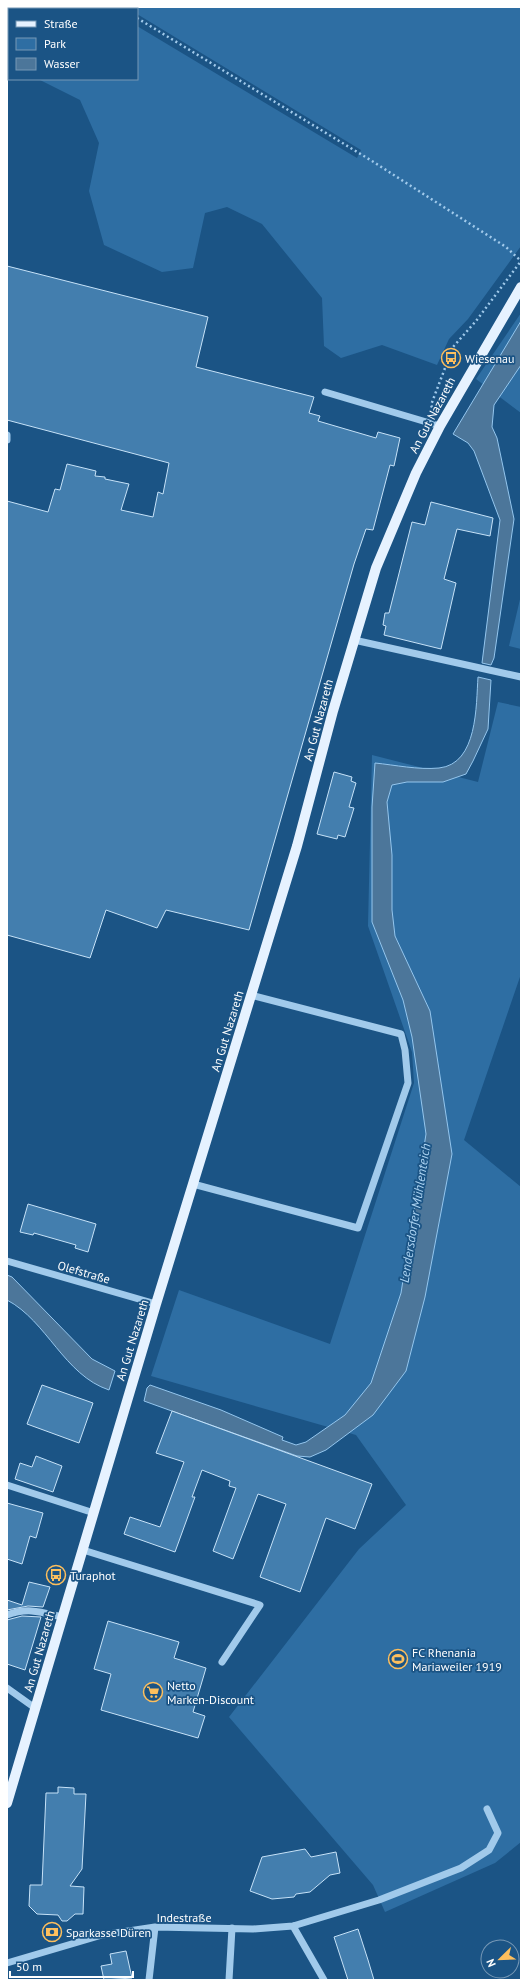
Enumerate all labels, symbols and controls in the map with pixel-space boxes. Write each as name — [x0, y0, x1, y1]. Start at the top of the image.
legend — [8, 8, 138, 80]
text: Straße — [44, 16, 78, 31]
text: Park — [44, 36, 66, 51]
text: Wasser — [44, 56, 80, 71]
bus stop icon: Wiesenau — [440, 347, 462, 369]
place label: Wiesenau — [465, 351, 514, 366]
street label: An Gut Nazareth — [406, 374, 458, 456]
street label: An Gut Nazareth — [300, 677, 336, 763]
street label: An Gut Nazareth — [208, 989, 246, 1073]
water label: Lendersdorfer Mühlenteich — [396, 1142, 434, 1284]
street label: Olefstraße — [56, 1257, 112, 1287]
street label: An Gut Nazareth — [113, 1298, 151, 1382]
bus stop icon: Turaphot — [45, 1564, 67, 1586]
place label: Turaphot — [70, 1568, 115, 1583]
street label: An Gut Nazareth — [20, 1609, 58, 1693]
place label: FC Rhenania Mariaweiler 1919 — [412, 1645, 502, 1674]
sports icon: FC Rhenania Mariaweiler 1919 — [387, 1648, 409, 1670]
place label: Netto Marken-Discount — [167, 1678, 254, 1707]
supermarket icon: Netto Marken-Discount — [142, 1681, 164, 1703]
street label: Indestraße — [157, 1910, 211, 1925]
bank icon: Sparkasse Düren — [41, 1921, 63, 1943]
place label: Sparkasse Düren — [66, 1925, 151, 1940]
north arrow — [480, 1939, 520, 1979]
scale bar — [10, 1953, 133, 1979]
text: N — [483, 1957, 499, 1969]
text: 50 m — [16, 1959, 42, 1974]

